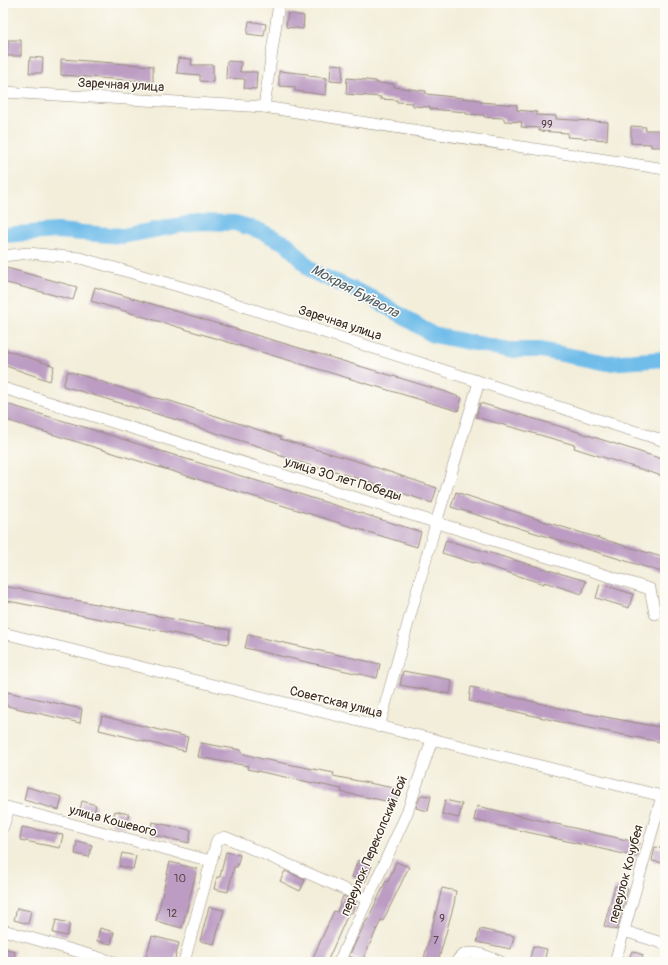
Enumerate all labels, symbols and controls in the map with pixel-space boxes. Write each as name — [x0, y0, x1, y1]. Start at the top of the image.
street label: Заречная улица — [77, 75, 165, 95]
house number: 99 — [541, 118, 553, 131]
water label: Мокрая Буйвола — [308, 261, 403, 322]
street label: Заречная улица — [296, 302, 384, 344]
street label: улица 30 лет Победы — [282, 453, 403, 504]
street label: Советская улица — [288, 683, 384, 721]
street label: переулок Перекопский Бой — [337, 774, 411, 918]
street label: улица Кошевого — [66, 801, 159, 840]
street label: переулок Кочубея — [605, 823, 647, 925]
house number: 10 — [174, 872, 186, 885]
house number: 12 — [167, 907, 177, 920]
house number: 9 — [439, 912, 445, 925]
house number: 7 — [433, 934, 439, 947]

